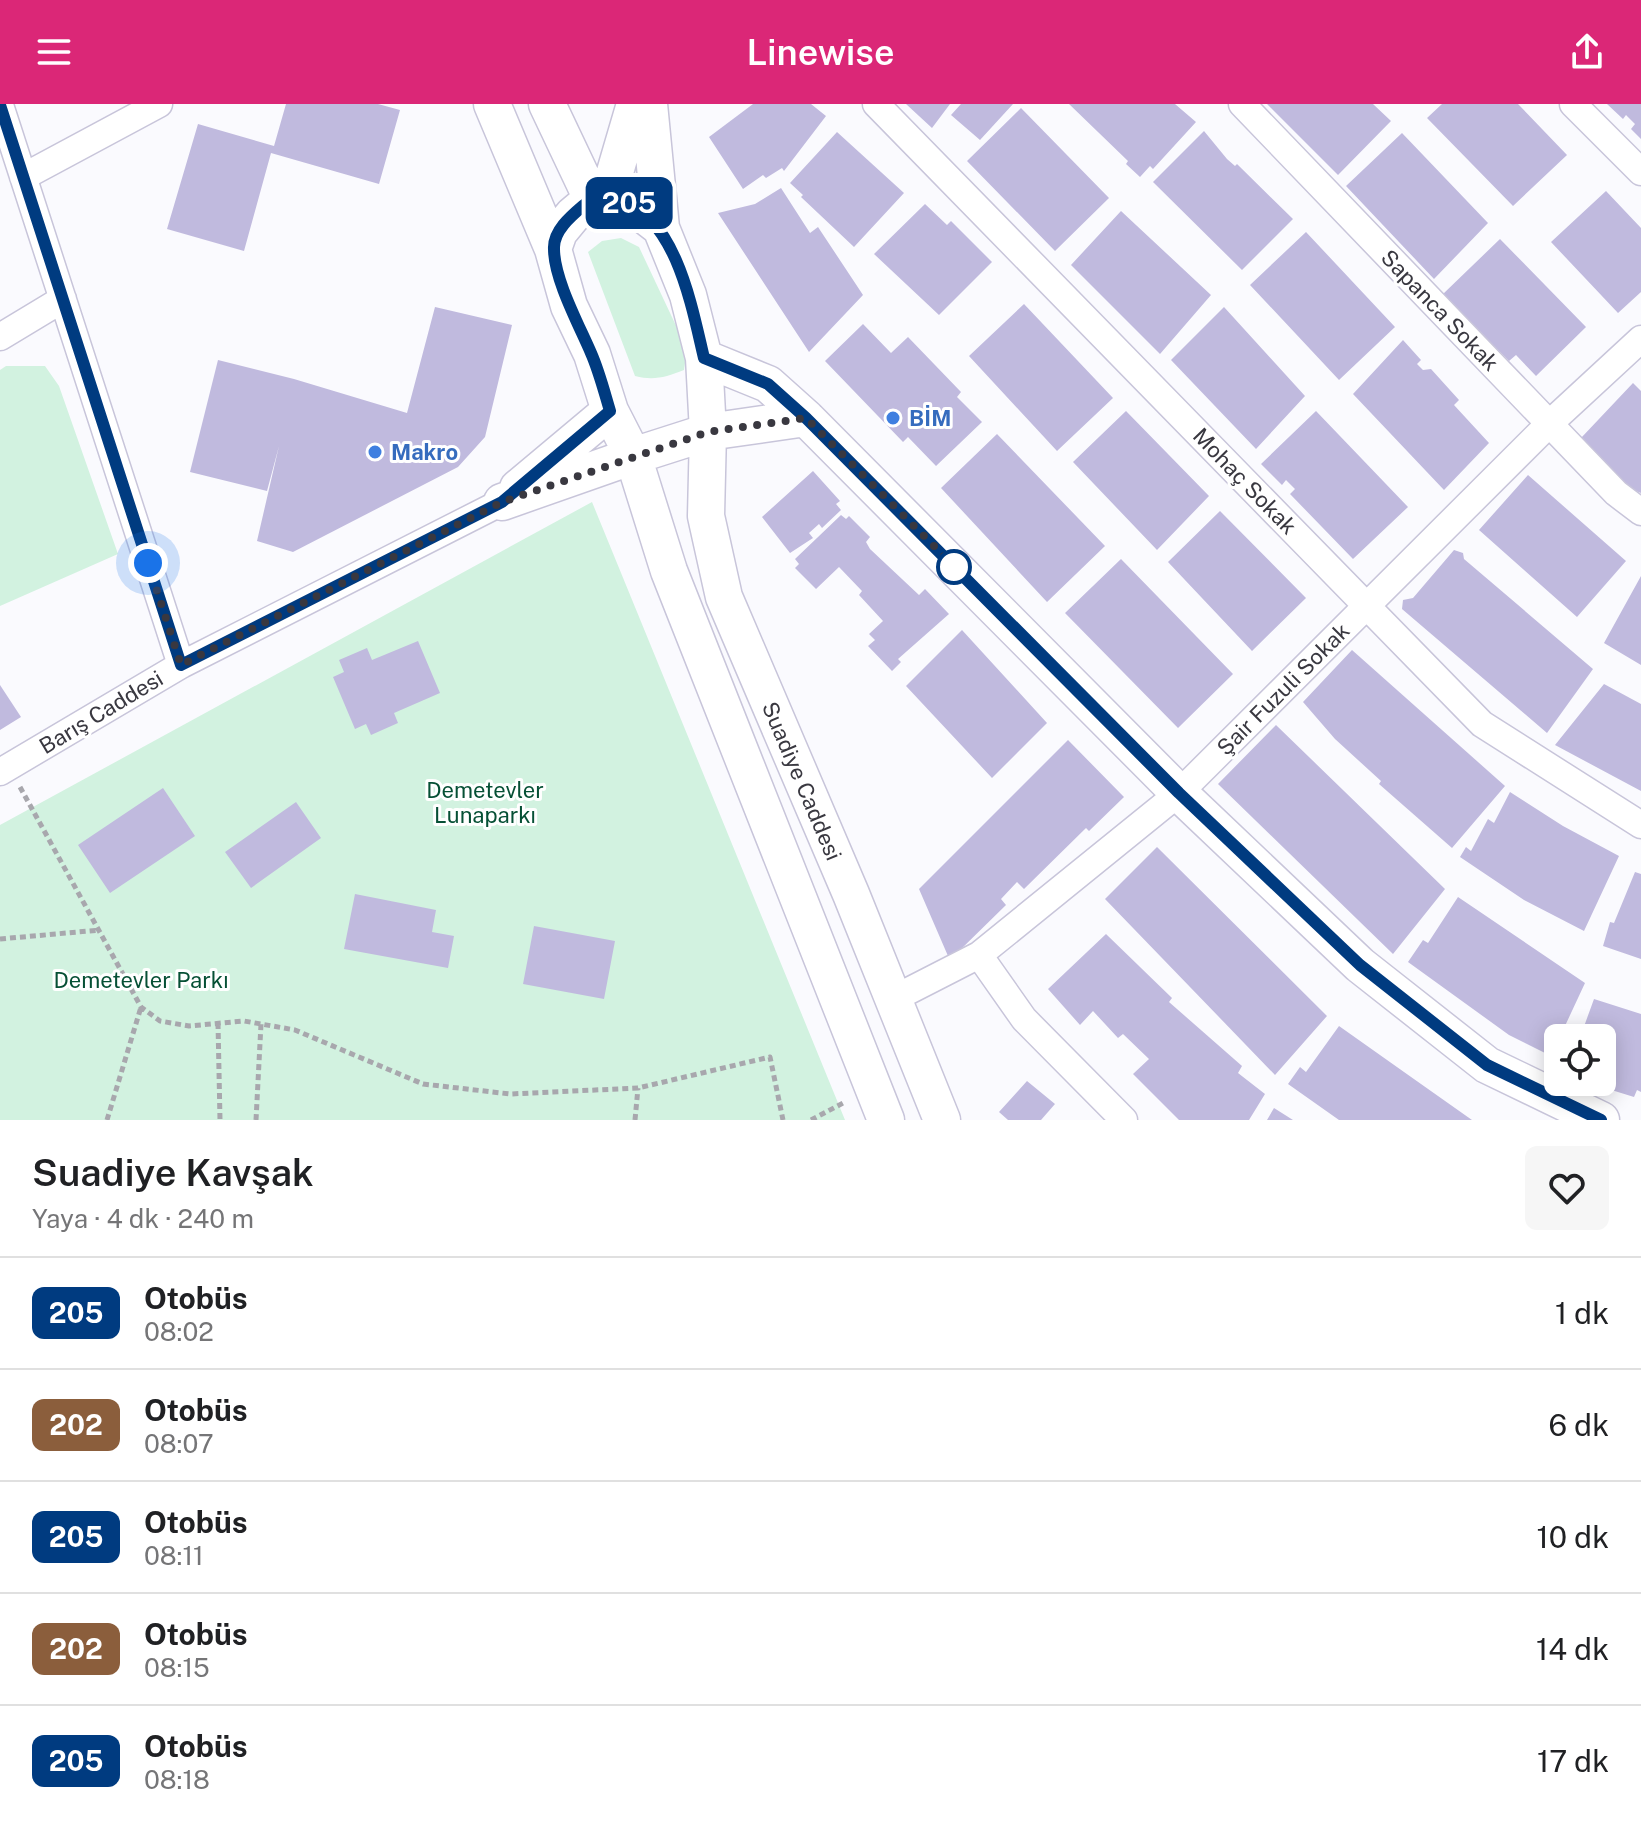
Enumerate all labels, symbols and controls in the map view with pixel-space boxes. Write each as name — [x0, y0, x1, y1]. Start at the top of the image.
icon: menu — [32, 30, 76, 74]
icon: share — [1565, 30, 1609, 74]
text: Linewise — [746, 31, 895, 73]
line badge: 205 — [583, 177, 675, 229]
text: 205 — [602, 186, 656, 219]
street label: Sapanca Sokak — [1376, 244, 1504, 376]
place label: BİM — [909, 405, 951, 431]
marker: BİM — [884, 409, 902, 427]
street label: Mohaç Sokak — [1188, 423, 1302, 539]
place label: Makro — [391, 439, 458, 465]
marker: Makro — [366, 443, 384, 461]
your location — [128, 543, 168, 583]
unlabelled marker — [937, 550, 971, 584]
street label: Şair Fuzuli Sokak — [1211, 617, 1355, 761]
street label: Barış Caddesi — [35, 665, 167, 759]
street label: Suadiye Caddesi — [757, 698, 847, 864]
park label: Demetevler Lunaparkı — [426, 777, 544, 828]
park label: Demetevler Parkı — [53, 967, 229, 993]
map controls — [1544, 1024, 1616, 1096]
button: locate — [1544, 1024, 1616, 1096]
button: heart — [1525, 1146, 1609, 1230]
text: Suadiye Kavşak — [32, 1150, 314, 1195]
text: Yaya · 4 dk · 240 m — [32, 1203, 254, 1234]
text: Otobüs — [144, 1280, 248, 1316]
text: 1 dk — [1555, 1295, 1609, 1331]
text: 205 — [49, 1296, 103, 1329]
text: 08:02 — [144, 1316, 214, 1347]
text: Otobüs — [144, 1392, 248, 1428]
text: 6 dk — [1548, 1407, 1609, 1443]
text: 202 — [49, 1408, 103, 1441]
text: 08:07 — [144, 1428, 214, 1459]
text: Otobüs — [144, 1504, 248, 1540]
text: 10 dk — [1537, 1519, 1609, 1555]
text: 205 — [49, 1520, 103, 1553]
text: 08:11 — [144, 1540, 204, 1571]
text: Otobüs — [144, 1616, 248, 1652]
text: 14 dk — [1536, 1631, 1609, 1667]
text: 202 — [49, 1632, 103, 1665]
text: 08:15 — [144, 1652, 210, 1683]
text: Otobüs — [144, 1728, 248, 1764]
text: 17 dk — [1537, 1743, 1609, 1779]
text: 205 — [49, 1744, 103, 1777]
text: 08:18 — [144, 1764, 210, 1795]

